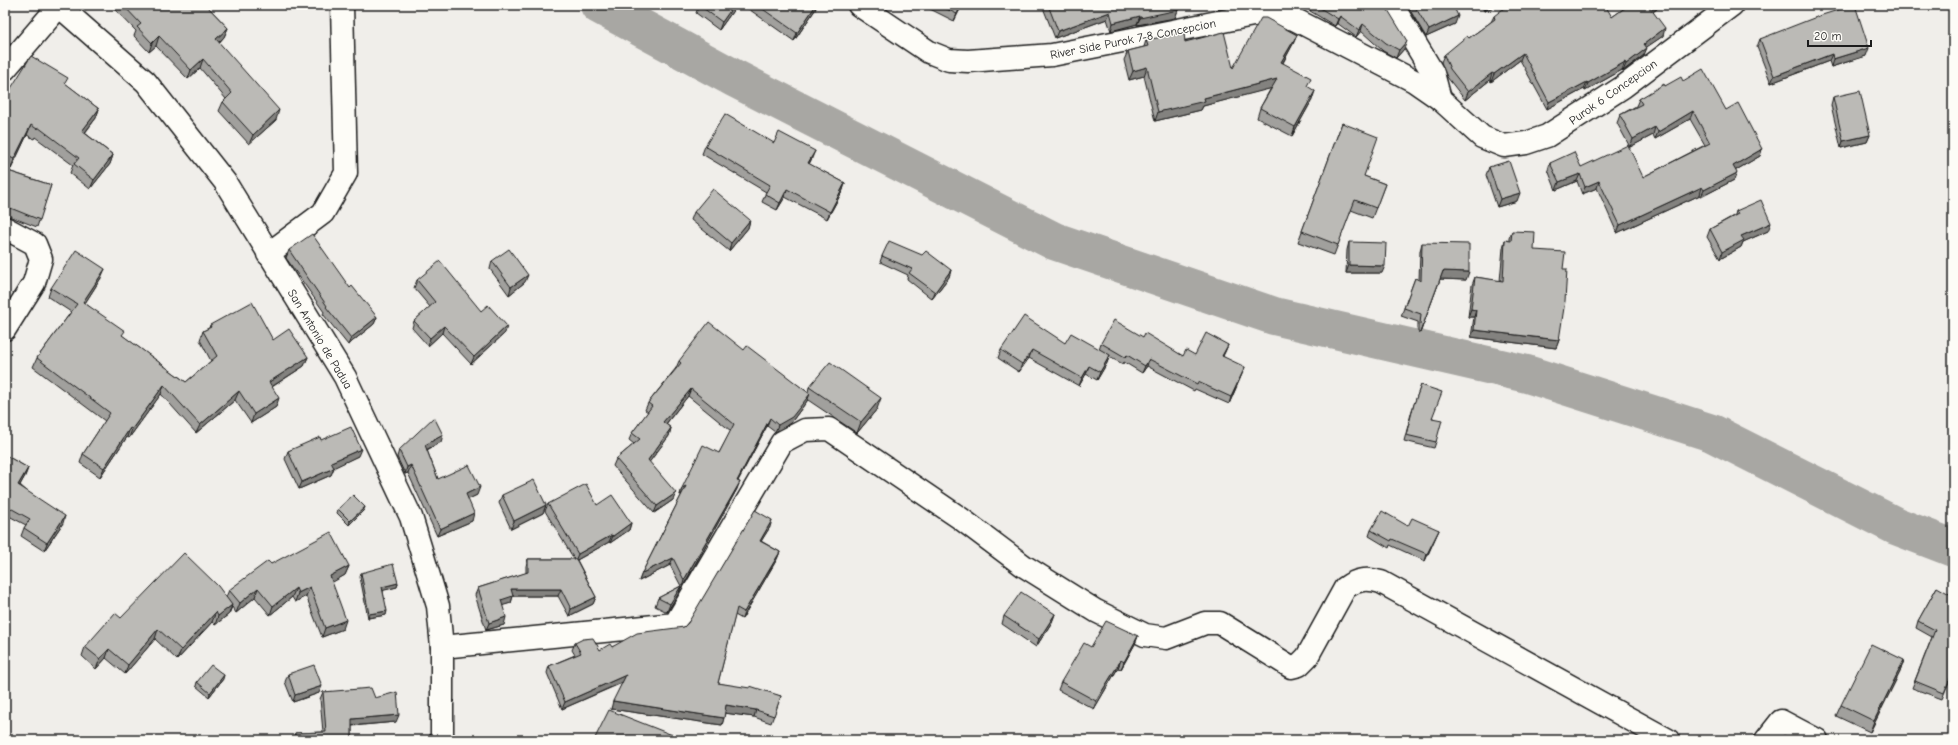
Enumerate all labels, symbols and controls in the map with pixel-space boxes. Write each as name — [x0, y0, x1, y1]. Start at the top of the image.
street label: River Side Purok 7-8 Concepcion — [1049, 16, 1217, 62]
scale bar — [1808, 22, 1871, 48]
text: 20 m — [1814, 29, 1842, 43]
street label: Purok 6 Concepcion — [1566, 56, 1660, 128]
street label: San Antonio de Padua — [285, 287, 355, 391]

